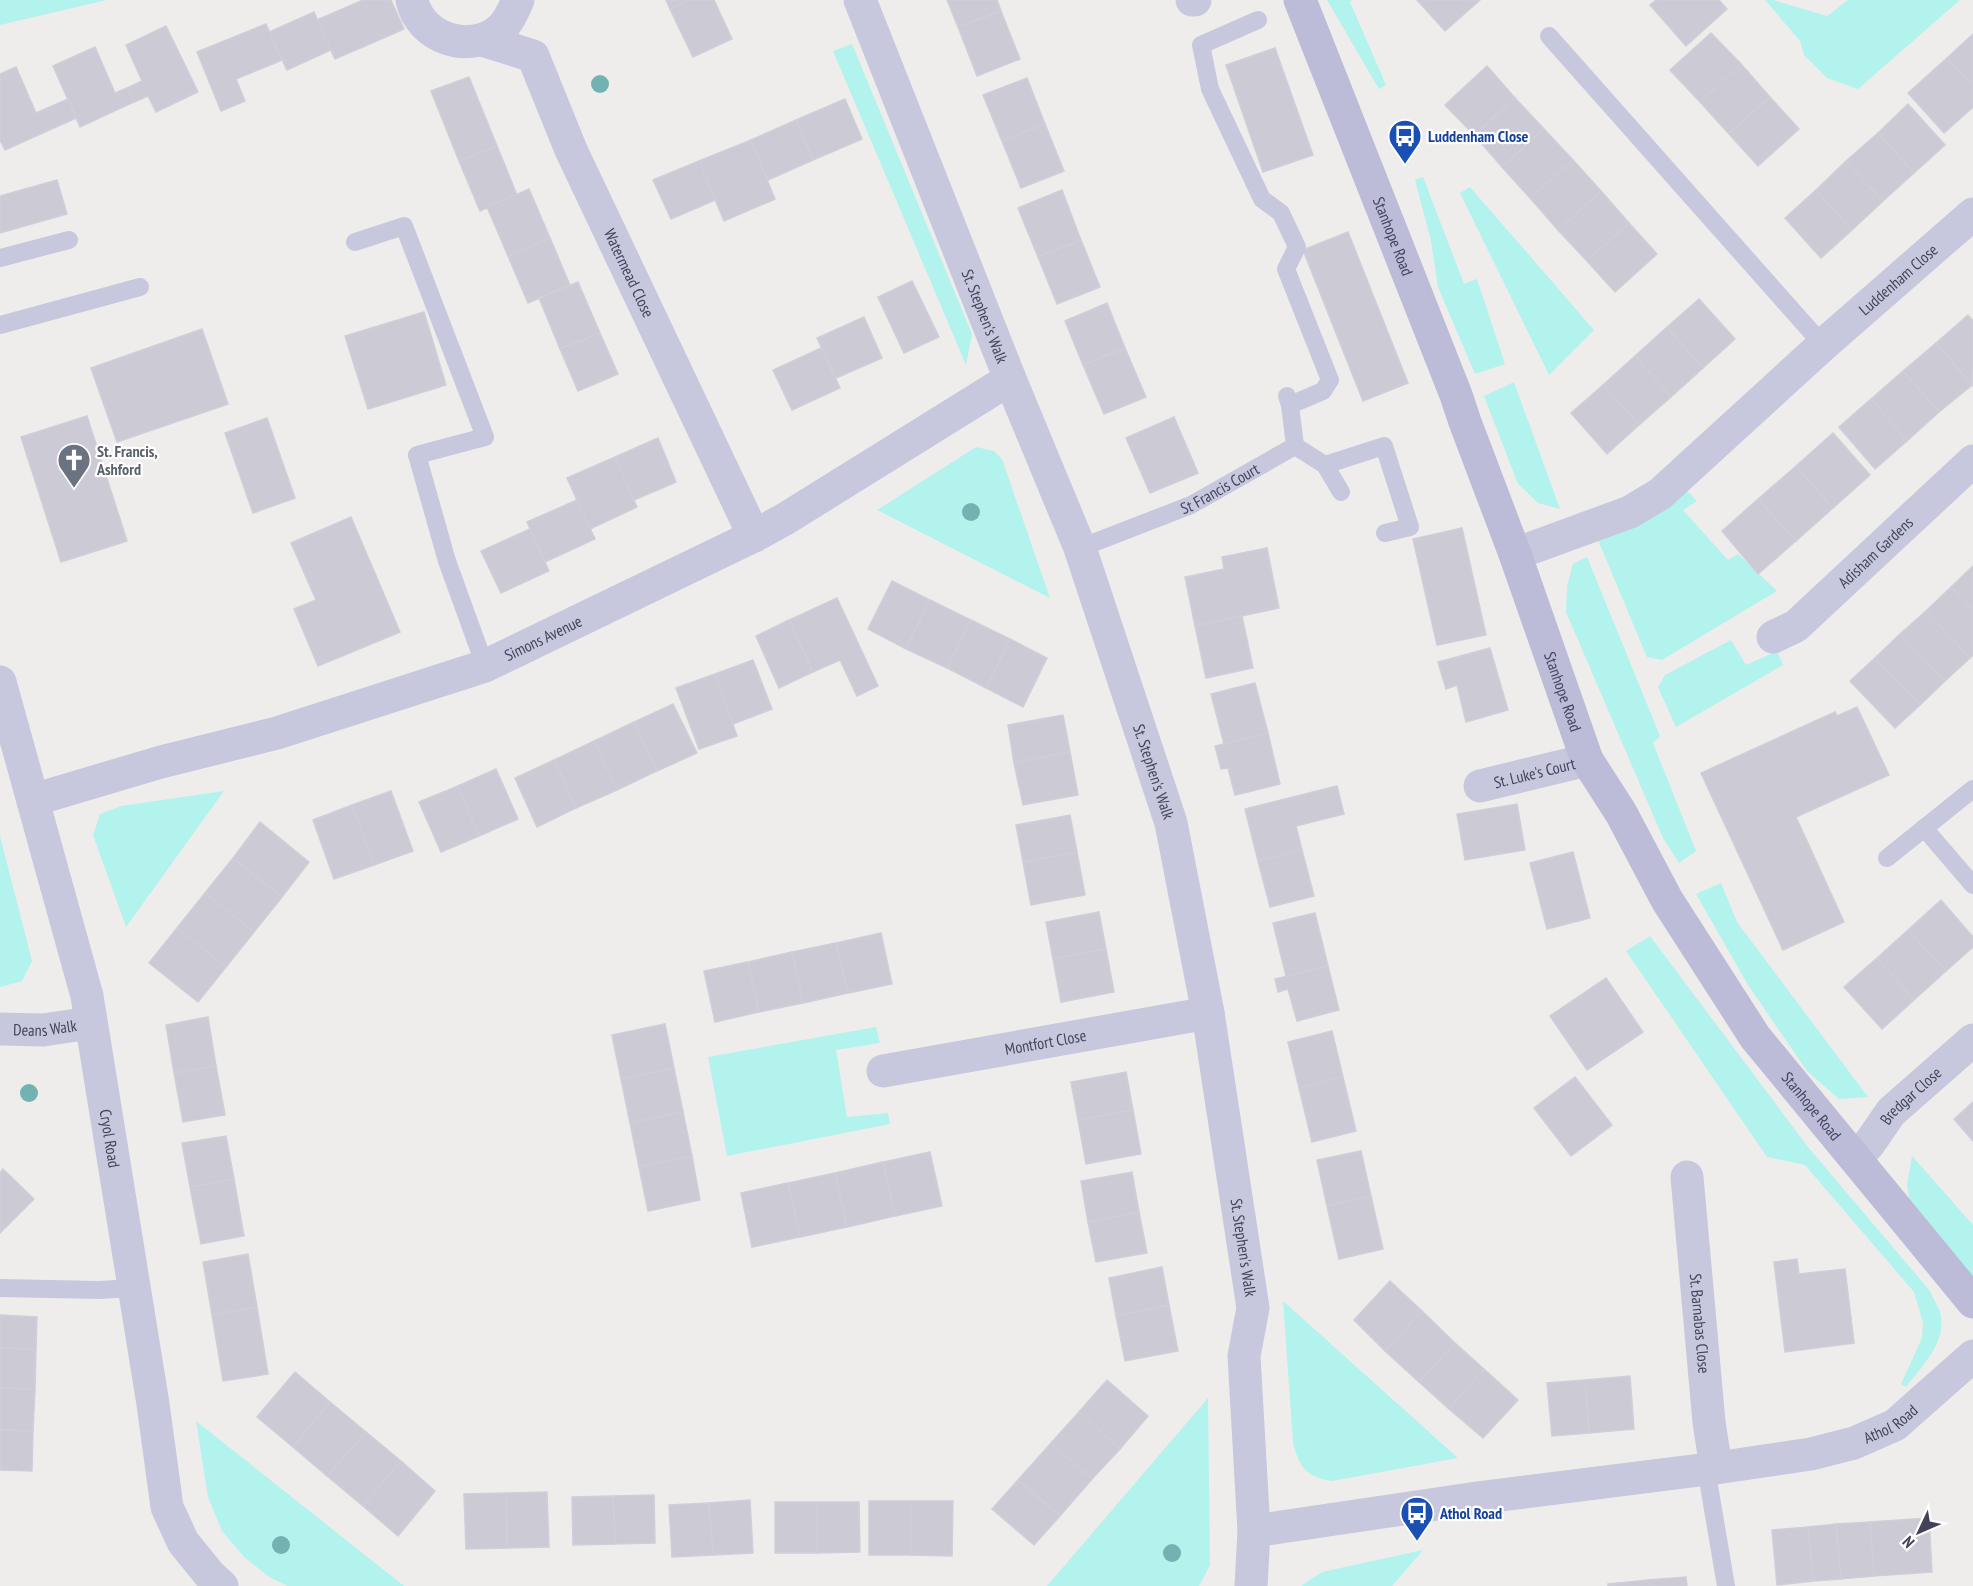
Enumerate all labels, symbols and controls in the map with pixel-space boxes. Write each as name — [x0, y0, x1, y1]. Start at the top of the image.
bus stop icon: Luddenham Close — [1387, 118, 1423, 165]
place label: Luddenham Close — [1428, 126, 1529, 146]
street label: Stanhope Road — [1369, 194, 1418, 279]
street label: Watermead Close — [600, 226, 659, 321]
street label: Luddenham Close — [1855, 240, 1942, 319]
street label: St. Stephen's Walk — [958, 266, 1013, 367]
place label: St. Francis, Ashford — [96, 441, 158, 479]
church icon: St. Francis, Ashford — [56, 442, 92, 489]
street label: St Francis Court — [1178, 458, 1263, 518]
street label: Adisham Gardens — [1834, 512, 1917, 592]
street label: Simons Avenue — [501, 611, 585, 665]
street label: Stanhope Road — [1540, 649, 1586, 734]
street label: St. Stephen's Walk — [1129, 721, 1179, 822]
street label: St. Luke's Court — [1492, 753, 1578, 792]
street label: Deans Walk — [13, 1015, 79, 1040]
street label: Montfort Close — [1003, 1025, 1088, 1059]
street label: Bredgar Close — [1875, 1062, 1945, 1128]
street label: Stanhope Road — [1778, 1068, 1846, 1144]
street label: Cryol Road — [95, 1108, 125, 1169]
street label: St. Stephen's Walk — [1226, 1197, 1261, 1299]
street label: St. Barnabas Close — [1686, 1272, 1715, 1374]
street label: Athol Road — [1860, 1400, 1922, 1448]
bus stop icon: Athol Road — [1399, 1495, 1435, 1542]
north arrow — [1889, 1502, 1949, 1562]
place label: Athol Road — [1439, 1503, 1502, 1523]
text: N — [1898, 1532, 1918, 1552]

